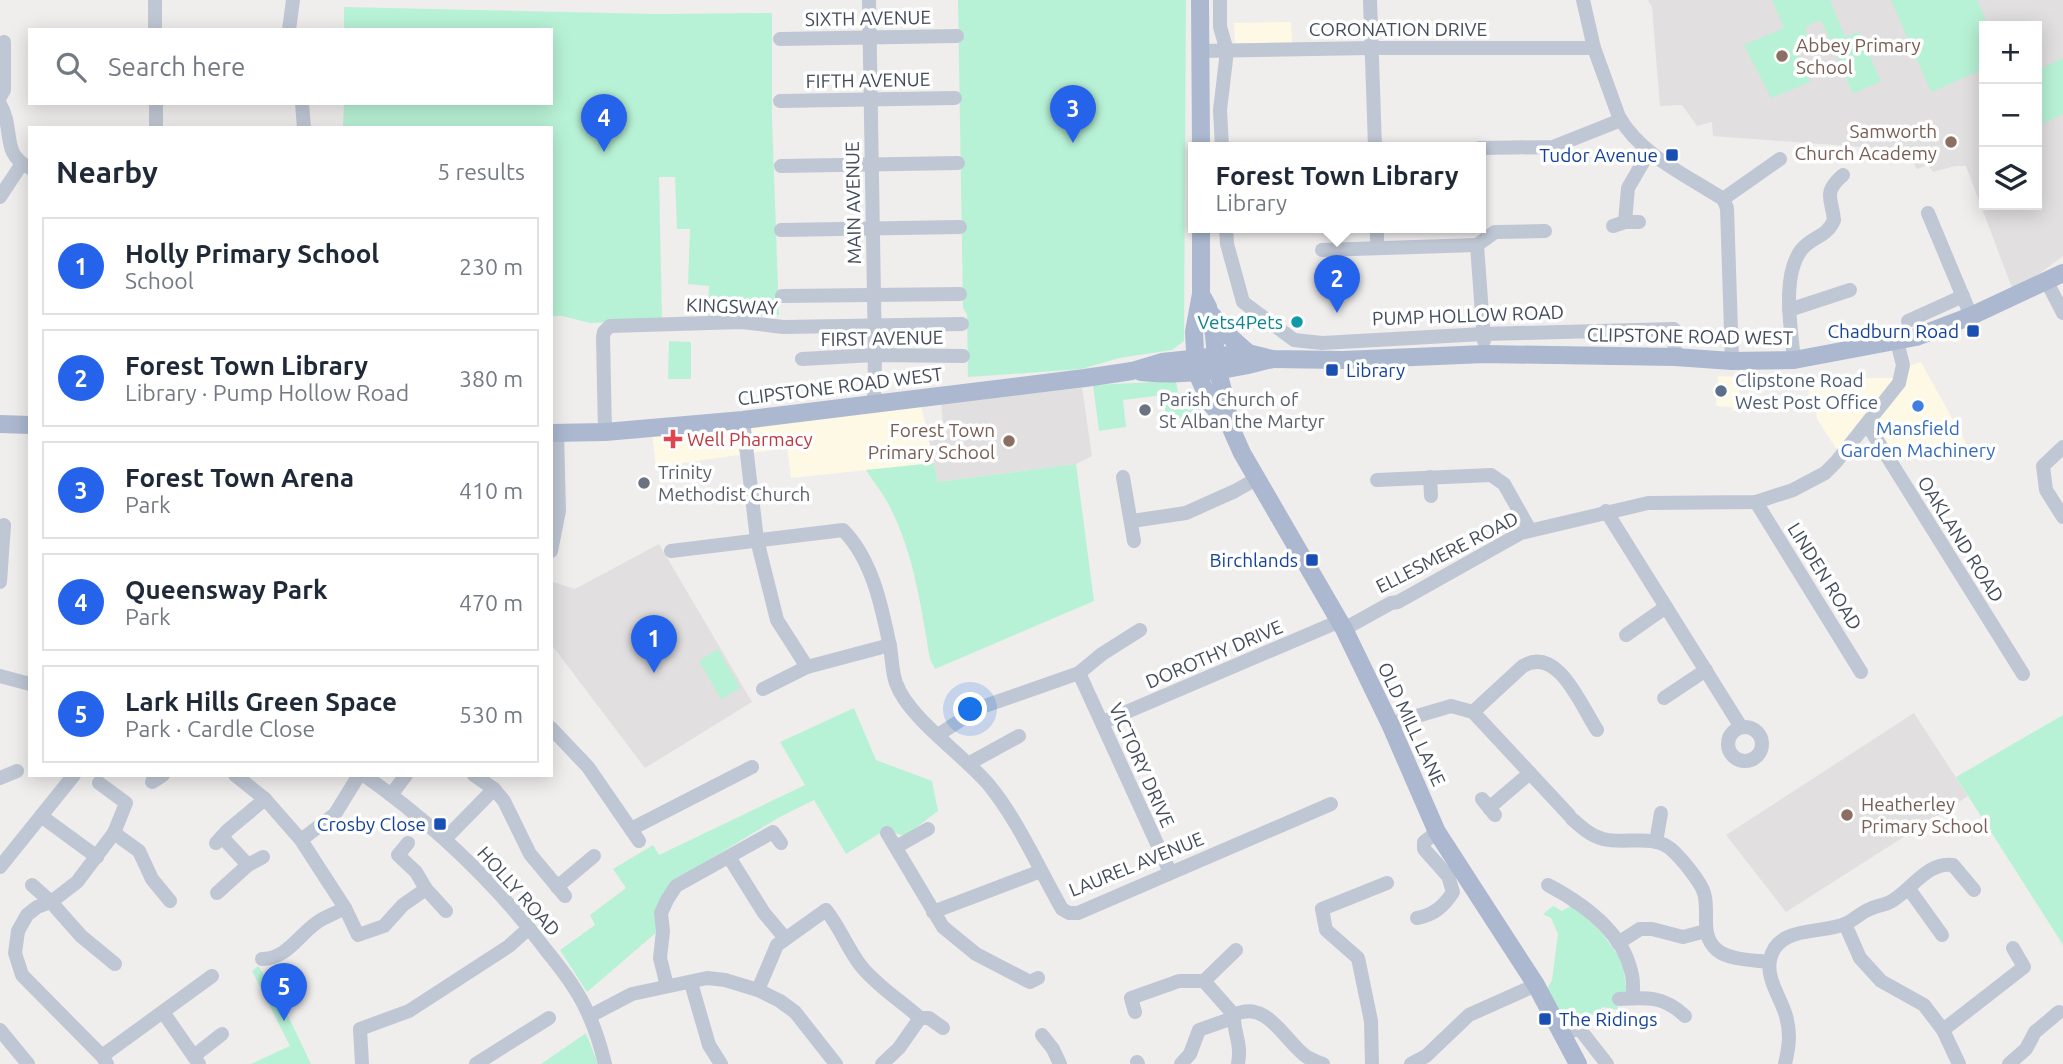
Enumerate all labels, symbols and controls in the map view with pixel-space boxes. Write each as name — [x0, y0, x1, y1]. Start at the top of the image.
street label: SIXTH AVENUE — [805, 6, 931, 30]
street label: CORONATION DRIVE — [1309, 18, 1487, 40]
map controls — [1979, 21, 2042, 210]
button: + — [1979, 21, 2042, 84]
search box — [28, 28, 553, 105]
place label: Abbey Primary School — [1796, 34, 1921, 78]
icon: search — [52, 48, 90, 86]
marker: Abbey Primary School — [1774, 48, 1790, 64]
text: Search here — [108, 52, 245, 81]
street label: FIFTH AVENUE — [806, 68, 930, 92]
button: − — [1979, 84, 2042, 147]
pin: 3 — [1050, 85, 1096, 143]
pin: 4 — [581, 94, 627, 152]
place label: Samworth Church Academy — [1794, 120, 1937, 164]
marker: Samworth Church Academy — [1943, 134, 1959, 150]
street label: MAIN AVENUE — [841, 141, 865, 265]
popup — [1188, 142, 1486, 233]
place label: Tudor Avenue — [1539, 144, 1658, 166]
marker: Tudor Avenue — [1664, 147, 1680, 163]
button: layers — [1979, 147, 2042, 210]
text: Nearby — [56, 155, 158, 189]
text: 5 results — [437, 159, 525, 184]
text: Forest Town Library — [1215, 161, 1459, 190]
text: Library — [1215, 190, 1287, 215]
text: Holly Primary School — [125, 239, 379, 268]
text: 1 — [75, 254, 87, 279]
text: 230 m — [459, 254, 523, 279]
pin: 2 — [1314, 255, 1360, 313]
text: School — [125, 268, 194, 293]
street label: KINGSWAY — [686, 293, 778, 319]
street label: PUMP HOLLOW ROAD — [1372, 301, 1564, 329]
place label: Vets4Pets — [1198, 311, 1283, 333]
marker: Vets4Pets — [1289, 314, 1305, 330]
place label: Chadburn Road — [1827, 320, 1959, 342]
street label: CLIPSTONE ROAD WEST — [1587, 323, 1794, 349]
marker: Chadburn Road — [1965, 323, 1981, 339]
street label: FIRST AVENUE — [820, 326, 944, 350]
text: Forest Town Library — [125, 351, 368, 380]
place label: Library — [1346, 359, 1405, 381]
street label: CLIPSTONE ROAD WEST — [736, 362, 944, 409]
marker: Library — [1324, 362, 1340, 378]
text: 2 — [75, 366, 87, 391]
text: 380 m — [459, 366, 523, 391]
place label: Clipstone Road West Post Office — [1735, 369, 1878, 413]
text: Library · Pump Hollow Road — [125, 380, 409, 405]
marker: Clipstone Road West Post Office — [1713, 383, 1729, 399]
place label: Parish Church of St Alban the Martyr — [1159, 388, 1325, 432]
marker: Mansfield Garden Machinery — [1910, 398, 1926, 414]
marker: Parish Church of St Alban the Martyr — [1137, 402, 1153, 418]
place label: Mansfield Garden Machinery — [1840, 417, 1996, 461]
place label: Forest Town Primary School — [868, 419, 995, 463]
place label: Well Pharmacy — [687, 428, 813, 450]
marker: Well Pharmacy — [665, 431, 681, 447]
marker: Forest Town Primary School — [1001, 433, 1017, 449]
place label: Trinity Methodist Church — [658, 461, 810, 505]
text: Forest Town Arena — [125, 463, 354, 492]
street label: OAKLAND ROAD — [1913, 472, 2009, 606]
marker: Trinity Methodist Church — [636, 475, 652, 491]
text: 3 — [75, 478, 87, 503]
text: 410 m — [459, 478, 523, 503]
text: Park — [125, 492, 171, 517]
street label: ELLESMERE ROAD — [1372, 507, 1522, 597]
street label: LINDEN ROAD — [1783, 518, 1867, 634]
place label: Birchlands — [1209, 549, 1298, 571]
marker: Birchlands — [1304, 552, 1320, 568]
text: Queensway Park — [125, 575, 327, 604]
text: 4 — [75, 590, 87, 615]
text: 470 m — [459, 590, 523, 615]
text: Park — [125, 604, 171, 629]
pin: 1 — [631, 615, 677, 673]
street label: DOROTHY DRIVE — [1142, 615, 1286, 693]
street label: OLD MILL LANE — [1374, 659, 1450, 789]
text: Lark Hills Green Space — [125, 687, 397, 716]
your location — [953, 692, 987, 726]
street label: VICTORY DRIVE — [1105, 699, 1179, 831]
text: 5 — [75, 702, 87, 727]
text: 530 m — [459, 702, 523, 727]
text: Park · Cardle Close — [125, 716, 315, 741]
place label: Heatherley Primary School — [1861, 793, 1988, 837]
marker: Heatherley Primary School — [1839, 807, 1855, 823]
place label: Crosby Close — [317, 813, 426, 835]
marker: Crosby Close — [432, 816, 448, 832]
street label: LAUREL AVENUE — [1065, 827, 1207, 901]
street label: HOLLY ROAD — [473, 842, 565, 940]
pin: 5 — [261, 963, 307, 1021]
place label: The Ridings — [1559, 1008, 1657, 1030]
marker: The Ridings — [1537, 1011, 1553, 1027]

